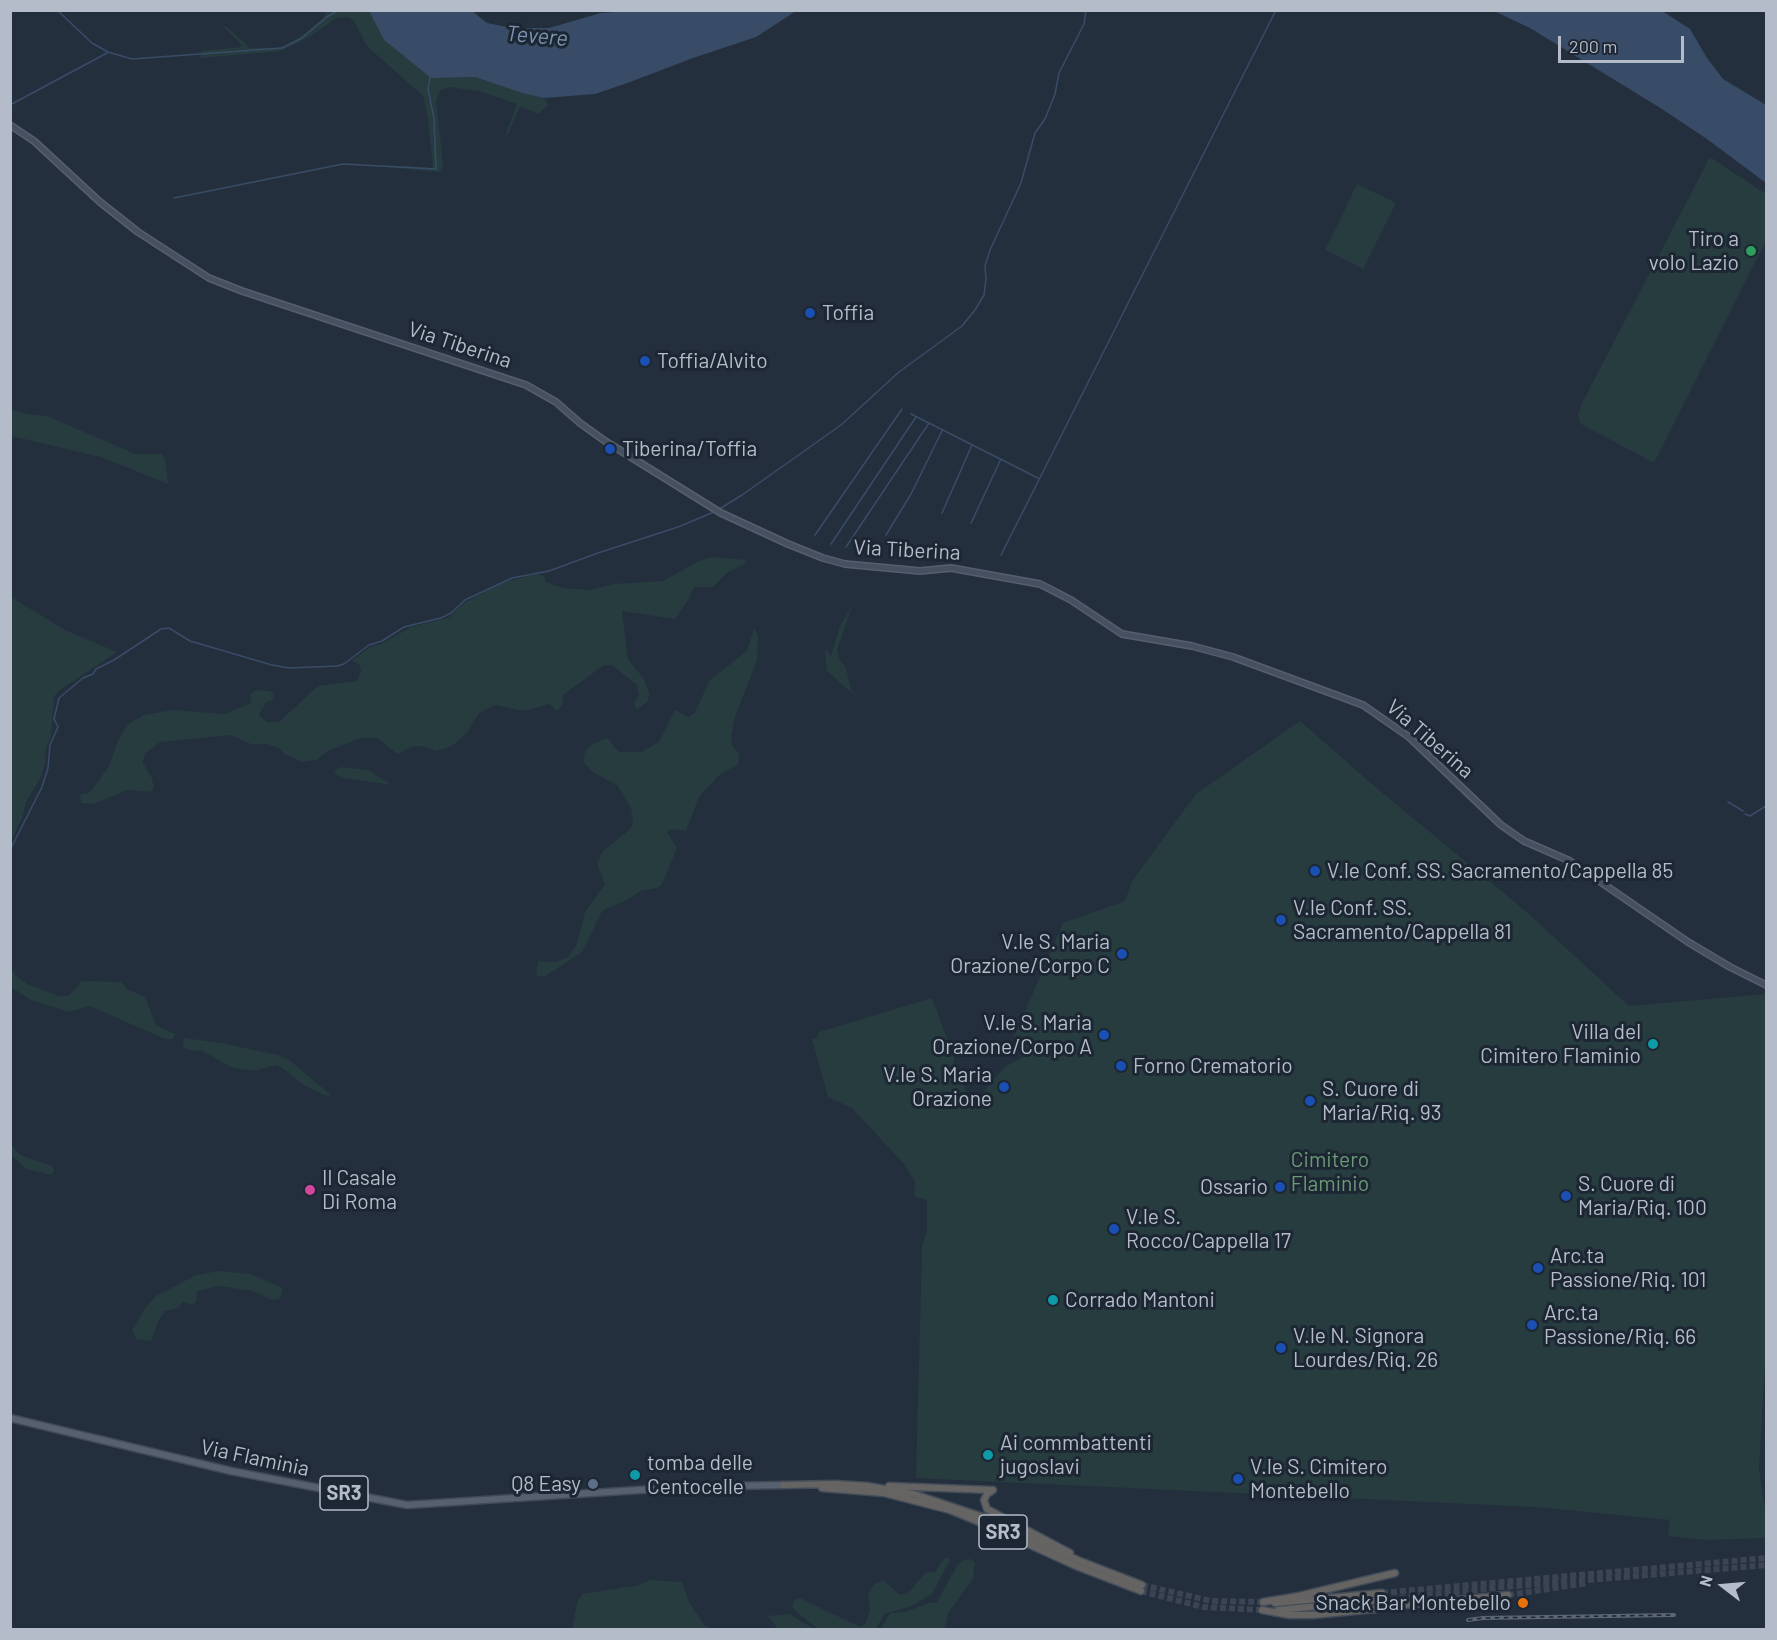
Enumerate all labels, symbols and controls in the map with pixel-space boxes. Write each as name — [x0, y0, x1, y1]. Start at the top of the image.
water label: Tevere — [505, 20, 569, 52]
scale bar — [1561, 24, 1687, 62]
text: 200 m — [1569, 35, 1617, 57]
place label: Tiro a volo Lazio — [1649, 226, 1739, 276]
marker: Tiro a volo Lazio — [1744, 244, 1758, 258]
place label: Toffia — [822, 300, 874, 326]
marker: Toffia — [803, 306, 817, 320]
street label: Via Tiberina — [405, 316, 515, 374]
place label: Toffia/Alvito — [657, 348, 768, 374]
marker: Toffia/Alvito — [638, 354, 652, 368]
place label: Tiberina/Toffia — [622, 436, 757, 462]
marker: Tiberina/Toffia — [603, 442, 617, 456]
street label: Via Tiberina — [853, 535, 961, 565]
street label: Via Tiberina — [1381, 694, 1479, 784]
place label: V.le Conf. SS. Sacramento/Cappella 85 — [1327, 858, 1673, 884]
marker: V.le Conf. SS. Sacramento/Cappella 85 — [1308, 864, 1322, 878]
place label: V.le Conf. SS. Sacramento/Cappella 81 — [1293, 895, 1512, 945]
marker: V.le Conf. SS. Sacramento/Cappella 81 — [1274, 913, 1288, 927]
place label: V.le S. Maria Orazione/Corpo C — [950, 929, 1110, 979]
marker: V.le S. Maria Orazione/Corpo C — [1115, 947, 1129, 961]
place label: V.le S. Maria Orazione/Corpo A — [932, 1010, 1092, 1060]
place label: Villa del Cimitero Flaminio — [1480, 1019, 1641, 1069]
marker: V.le S. Maria Orazione/Corpo A — [1097, 1028, 1111, 1042]
marker: Villa del Cimitero Flaminio — [1646, 1037, 1660, 1051]
place label: Forno Crematorio — [1133, 1053, 1293, 1079]
marker: Forno Crematorio — [1114, 1059, 1128, 1073]
place label: V.le S. Maria Orazione — [883, 1062, 992, 1112]
place label: S. Cuore di Maria/Riq. 93 — [1322, 1076, 1441, 1126]
marker: V.le S. Maria Orazione — [997, 1080, 1011, 1094]
marker: S. Cuore di Maria/Riq. 93 — [1303, 1094, 1317, 1108]
park label: Cimitero Flaminio — [1291, 1147, 1369, 1197]
place label: Il Casale Di Roma — [322, 1165, 397, 1215]
place label: S. Cuore di Maria/Riq. 100 — [1578, 1171, 1707, 1221]
place label: Ossario — [1200, 1174, 1268, 1200]
marker: Ossario — [1273, 1180, 1287, 1194]
marker: Il Casale Di Roma — [303, 1183, 317, 1197]
marker: S. Cuore di Maria/Riq. 100 — [1559, 1189, 1573, 1203]
place label: V.le S. Rocco/Cappella 17 — [1126, 1204, 1291, 1254]
marker: V.le S. Rocco/Cappella 17 — [1107, 1222, 1121, 1236]
place label: Arc.ta Passione/Riq. 101 — [1550, 1243, 1706, 1293]
marker: Arc.ta Passione/Riq. 101 — [1531, 1261, 1545, 1275]
place label: Corrado Mantoni — [1065, 1287, 1215, 1313]
marker: Corrado Mantoni — [1046, 1293, 1060, 1307]
place label: Arc.ta Passione/Riq. 66 — [1544, 1300, 1696, 1350]
marker: Arc.ta Passione/Riq. 66 — [1525, 1318, 1539, 1332]
place label: V.le N. Signora Lourdes/Riq. 26 — [1293, 1323, 1438, 1373]
marker: V.le N. Signora Lourdes/Riq. 26 — [1274, 1341, 1288, 1355]
place label: Ai commbattenti jugoslavi — [1000, 1430, 1152, 1480]
street label: Via Flaminia — [198, 1434, 312, 1482]
marker: Ai commbattenti jugoslavi — [981, 1448, 995, 1462]
place label: tomba delle Centocelle — [647, 1450, 753, 1500]
place label: V.le S. Cimitero Montebello — [1250, 1454, 1388, 1504]
marker: tomba delle Centocelle — [628, 1468, 642, 1482]
place label: Q8 Easy — [511, 1471, 581, 1497]
marker: V.le S. Cimitero Montebello — [1231, 1472, 1245, 1486]
road number: SR3 — [320, 1476, 368, 1510]
marker: Q8 Easy — [586, 1477, 600, 1491]
road number: SR3 — [979, 1515, 1027, 1549]
north arrow — [1693, 1556, 1753, 1616]
text: N — [1695, 1573, 1716, 1589]
place label: Snack Bar Montebello — [1316, 1590, 1511, 1616]
marker: Snack Bar Montebello — [1516, 1596, 1530, 1610]

